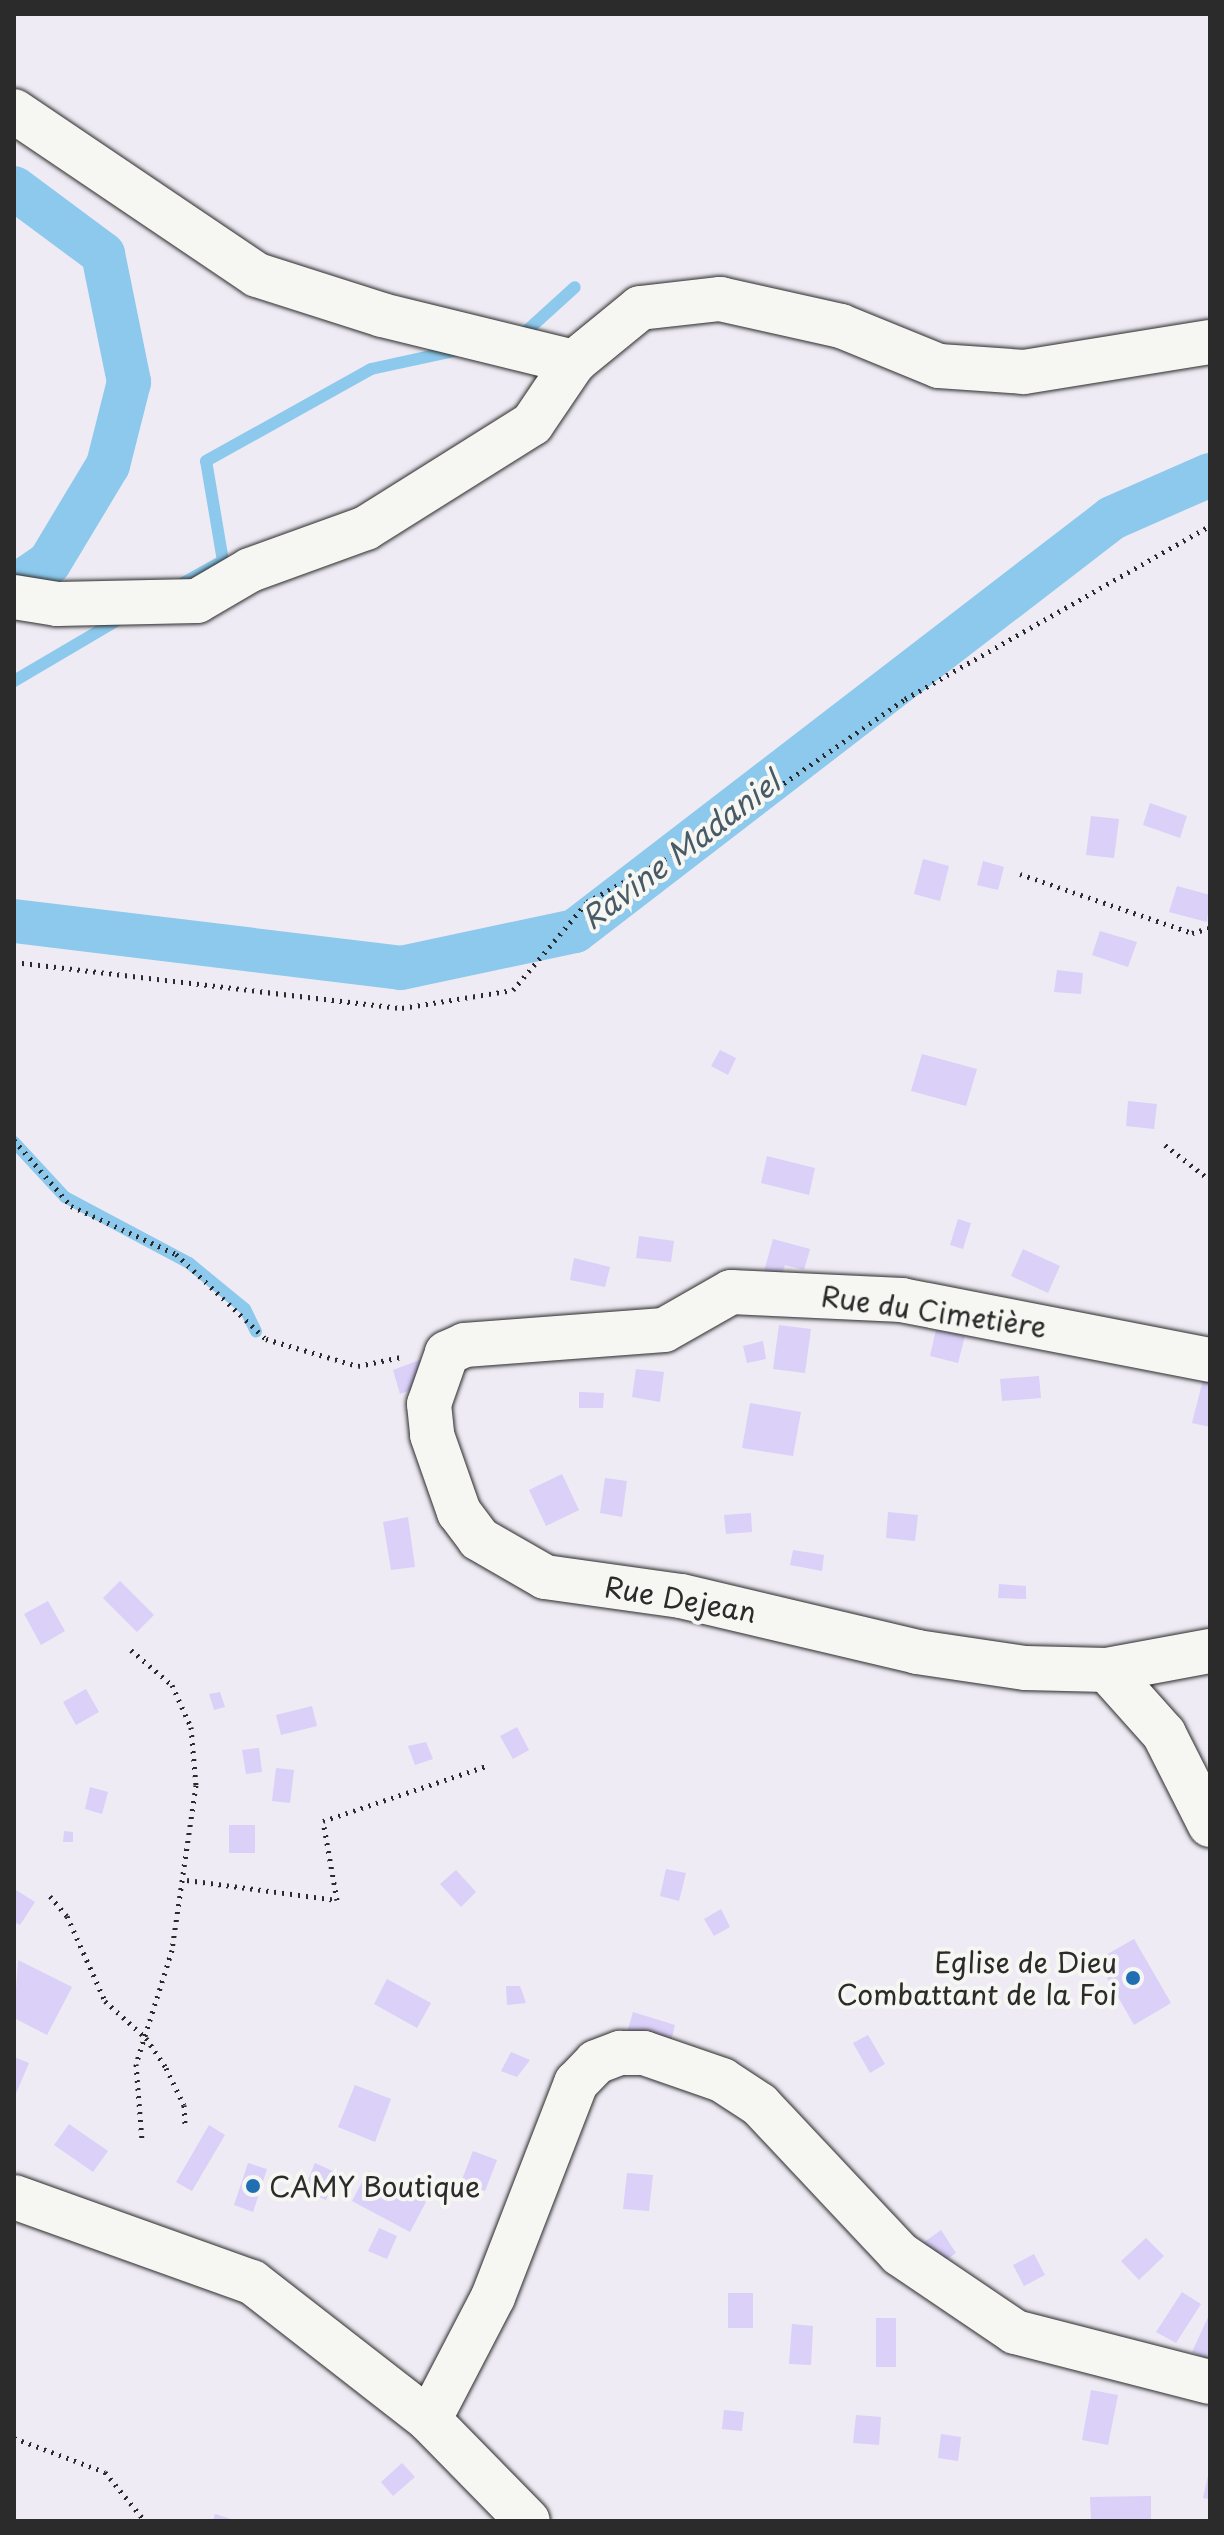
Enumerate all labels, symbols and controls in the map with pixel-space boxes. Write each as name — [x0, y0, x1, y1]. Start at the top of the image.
water label: Ravine Madaniel — [574, 764, 786, 936]
street label: Rue du Cimetière — [817, 1278, 1051, 1344]
street label: Rue Dejean — [602, 1569, 760, 1629]
place label: Eglise de Dieu Combattant de la Foi — [834, 1945, 1117, 2011]
marker: Eglise de Dieu Combattant de la Foi — [1124, 1969, 1142, 1987]
place label: CAMY Boutique — [269, 2169, 484, 2203]
marker: CAMY Boutique — [244, 2177, 262, 2195]

